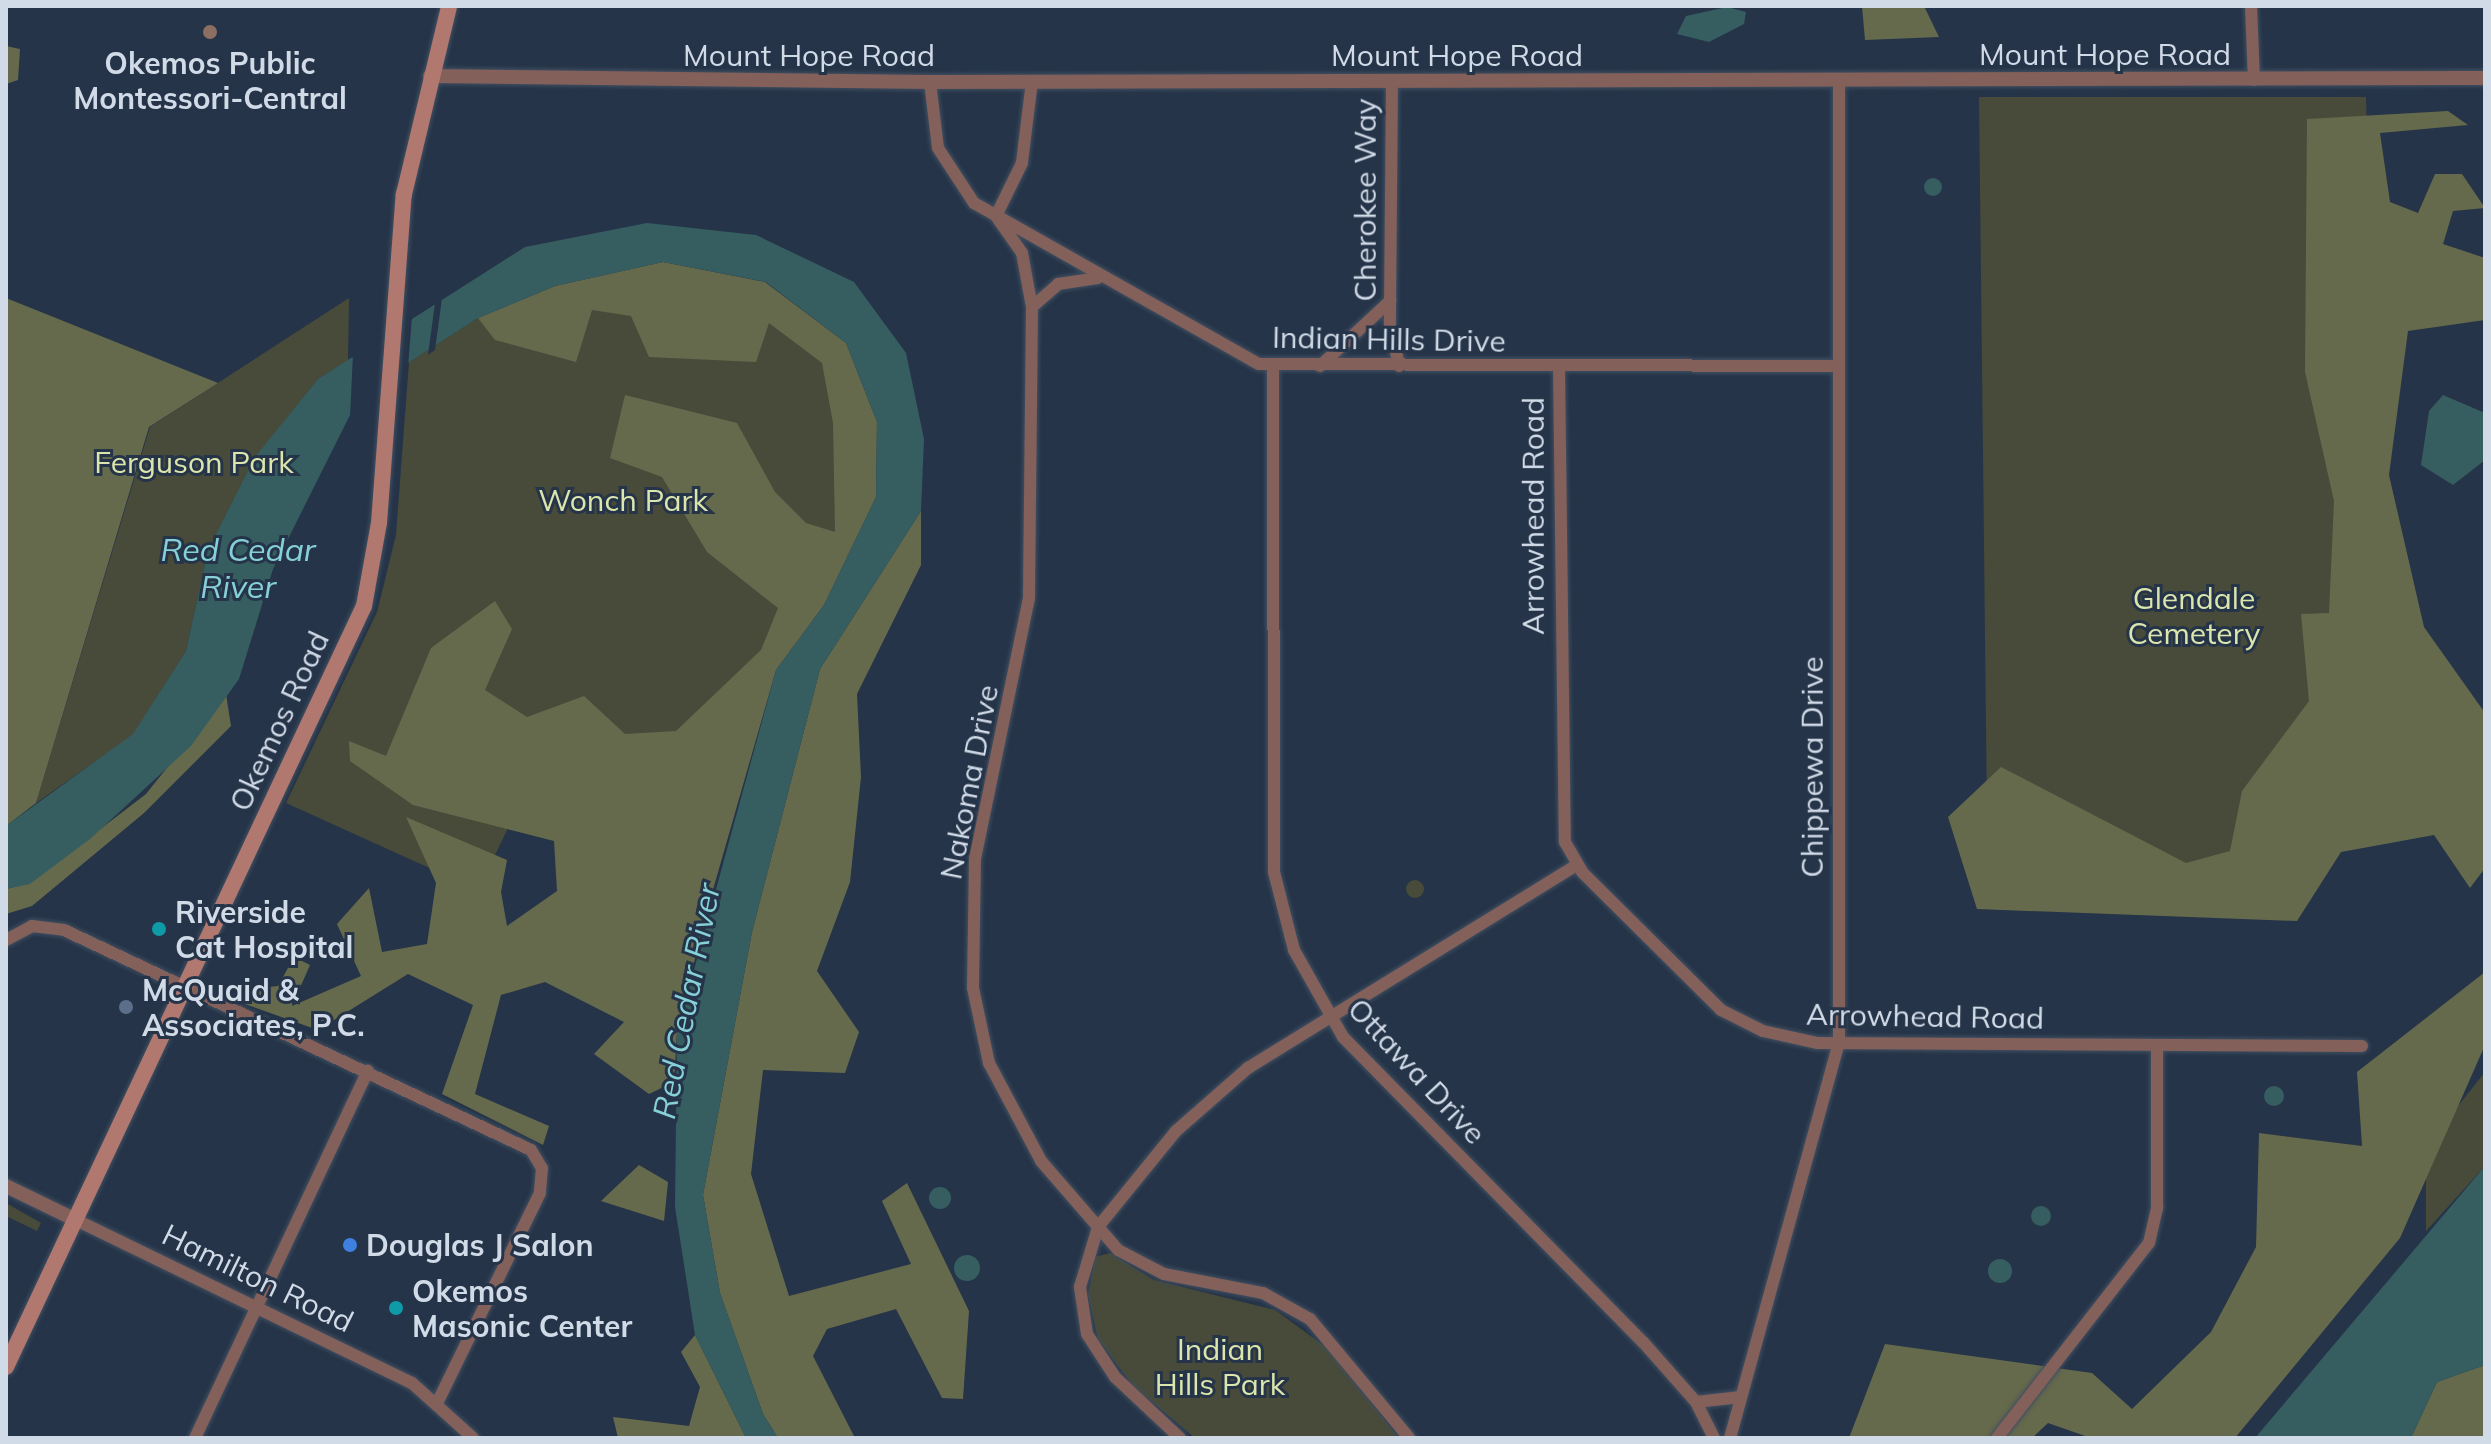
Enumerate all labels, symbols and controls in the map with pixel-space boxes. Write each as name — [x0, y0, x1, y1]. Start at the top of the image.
marker: Okemos Public Montessori-Central — [201, 23, 219, 41]
street label: Mount Hope Road — [1979, 36, 2231, 72]
street label: Mount Hope Road — [683, 37, 935, 73]
street label: Mount Hope Road — [1331, 37, 1583, 73]
place label: Okemos Public Montessori-Central — [73, 45, 347, 116]
street label: Cherokee Way — [1347, 98, 1383, 302]
street label: Indian Hills Drive — [1272, 319, 1506, 359]
street label: Arrowhead Road — [1515, 397, 1551, 635]
park label: Ferguson Park — [94, 444, 294, 480]
park label: Wonch Park — [538, 482, 708, 518]
water label: Red Cedar River — [161, 531, 315, 606]
park label: Glendale Cemetery — [2128, 580, 2260, 650]
street label: Okemos Road — [222, 625, 336, 817]
street label: Chippewa Drive — [1794, 656, 1830, 878]
street label: Nakoma Drive — [933, 682, 1005, 882]
water label: Red Cedar River — [644, 880, 728, 1122]
place label: Riverside Cat Hospital — [175, 894, 353, 964]
marker: Riverside Cat Hospital — [150, 920, 168, 938]
place label: McQuaid & Associates, P.C. — [142, 972, 365, 1042]
street label: Ottawa Drive — [1341, 991, 1493, 1151]
street label: Arrowhead Road — [1806, 996, 2044, 1036]
marker: McQuaid & Associates, P.C. — [117, 998, 135, 1016]
street label: Hamilton Road — [157, 1216, 359, 1340]
place label: Douglas J Salon — [366, 1227, 594, 1263]
marker: Douglas J Salon — [341, 1236, 359, 1254]
place label: Okemos Masonic Center — [412, 1273, 632, 1344]
marker: Okemos Masonic Center — [387, 1299, 405, 1317]
park label: Indian Hills Park — [1155, 1331, 1285, 1402]

